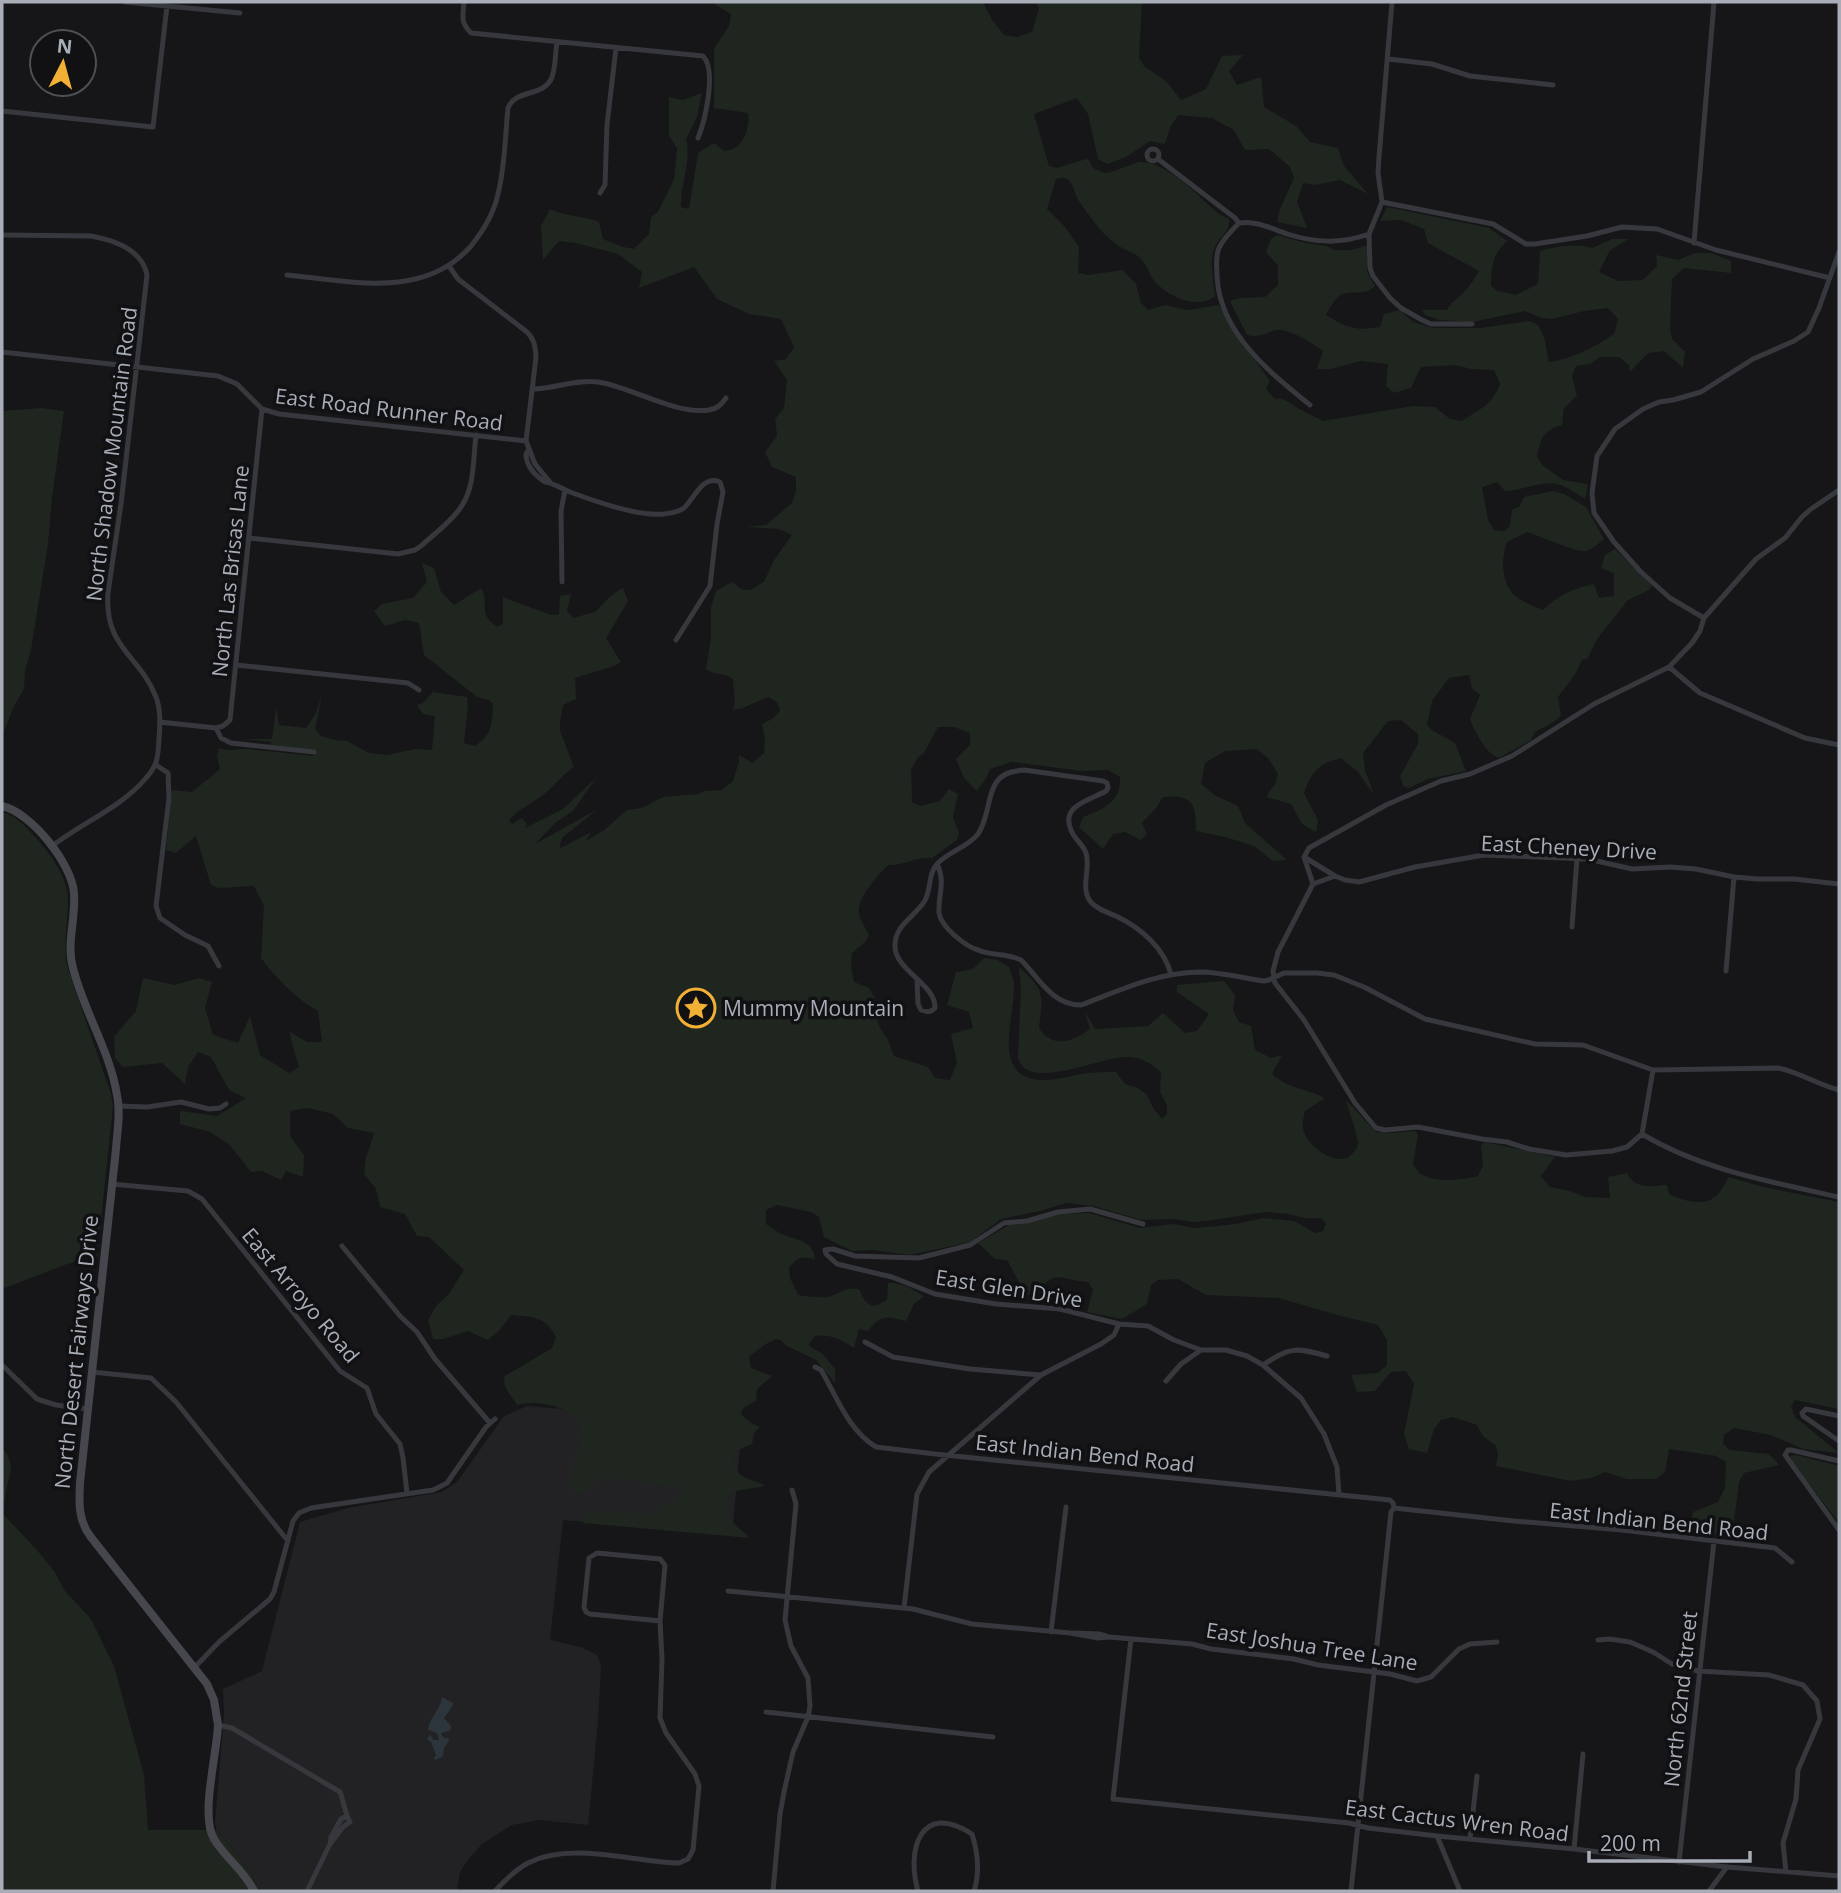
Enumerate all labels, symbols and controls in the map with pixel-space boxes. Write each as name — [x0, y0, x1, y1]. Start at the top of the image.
north arrow — [28, 28, 98, 98]
text: N — [56, 32, 74, 60]
street label: North Shadow Mountain Road — [79, 305, 143, 603]
street label: East Road Runner Road — [273, 381, 505, 437]
street label: North Las Brisas Lane — [205, 464, 255, 678]
street label: East Cheney Drive — [1480, 828, 1658, 866]
place icon: Mummy Mountain — [675, 987, 717, 1029]
place label: Mummy Mountain — [723, 994, 904, 1022]
street label: North Desert Fairways Drive — [48, 1214, 104, 1490]
street label: East Arroyo Road — [236, 1222, 366, 1368]
street label: East Glen Drive — [934, 1263, 1084, 1313]
street label: East Indian Bend Road — [974, 1428, 1196, 1478]
street label: East Indian Bend Road — [1548, 1496, 1770, 1546]
street label: North 62nd Street — [1657, 1610, 1703, 1788]
street label: East Joshua Tree Lane — [1204, 1615, 1420, 1677]
street label: East Cactus Wren Road — [1343, 1792, 1571, 1848]
scale bar — [1589, 1820, 1750, 1864]
text: 200 m — [1600, 1829, 1661, 1857]

